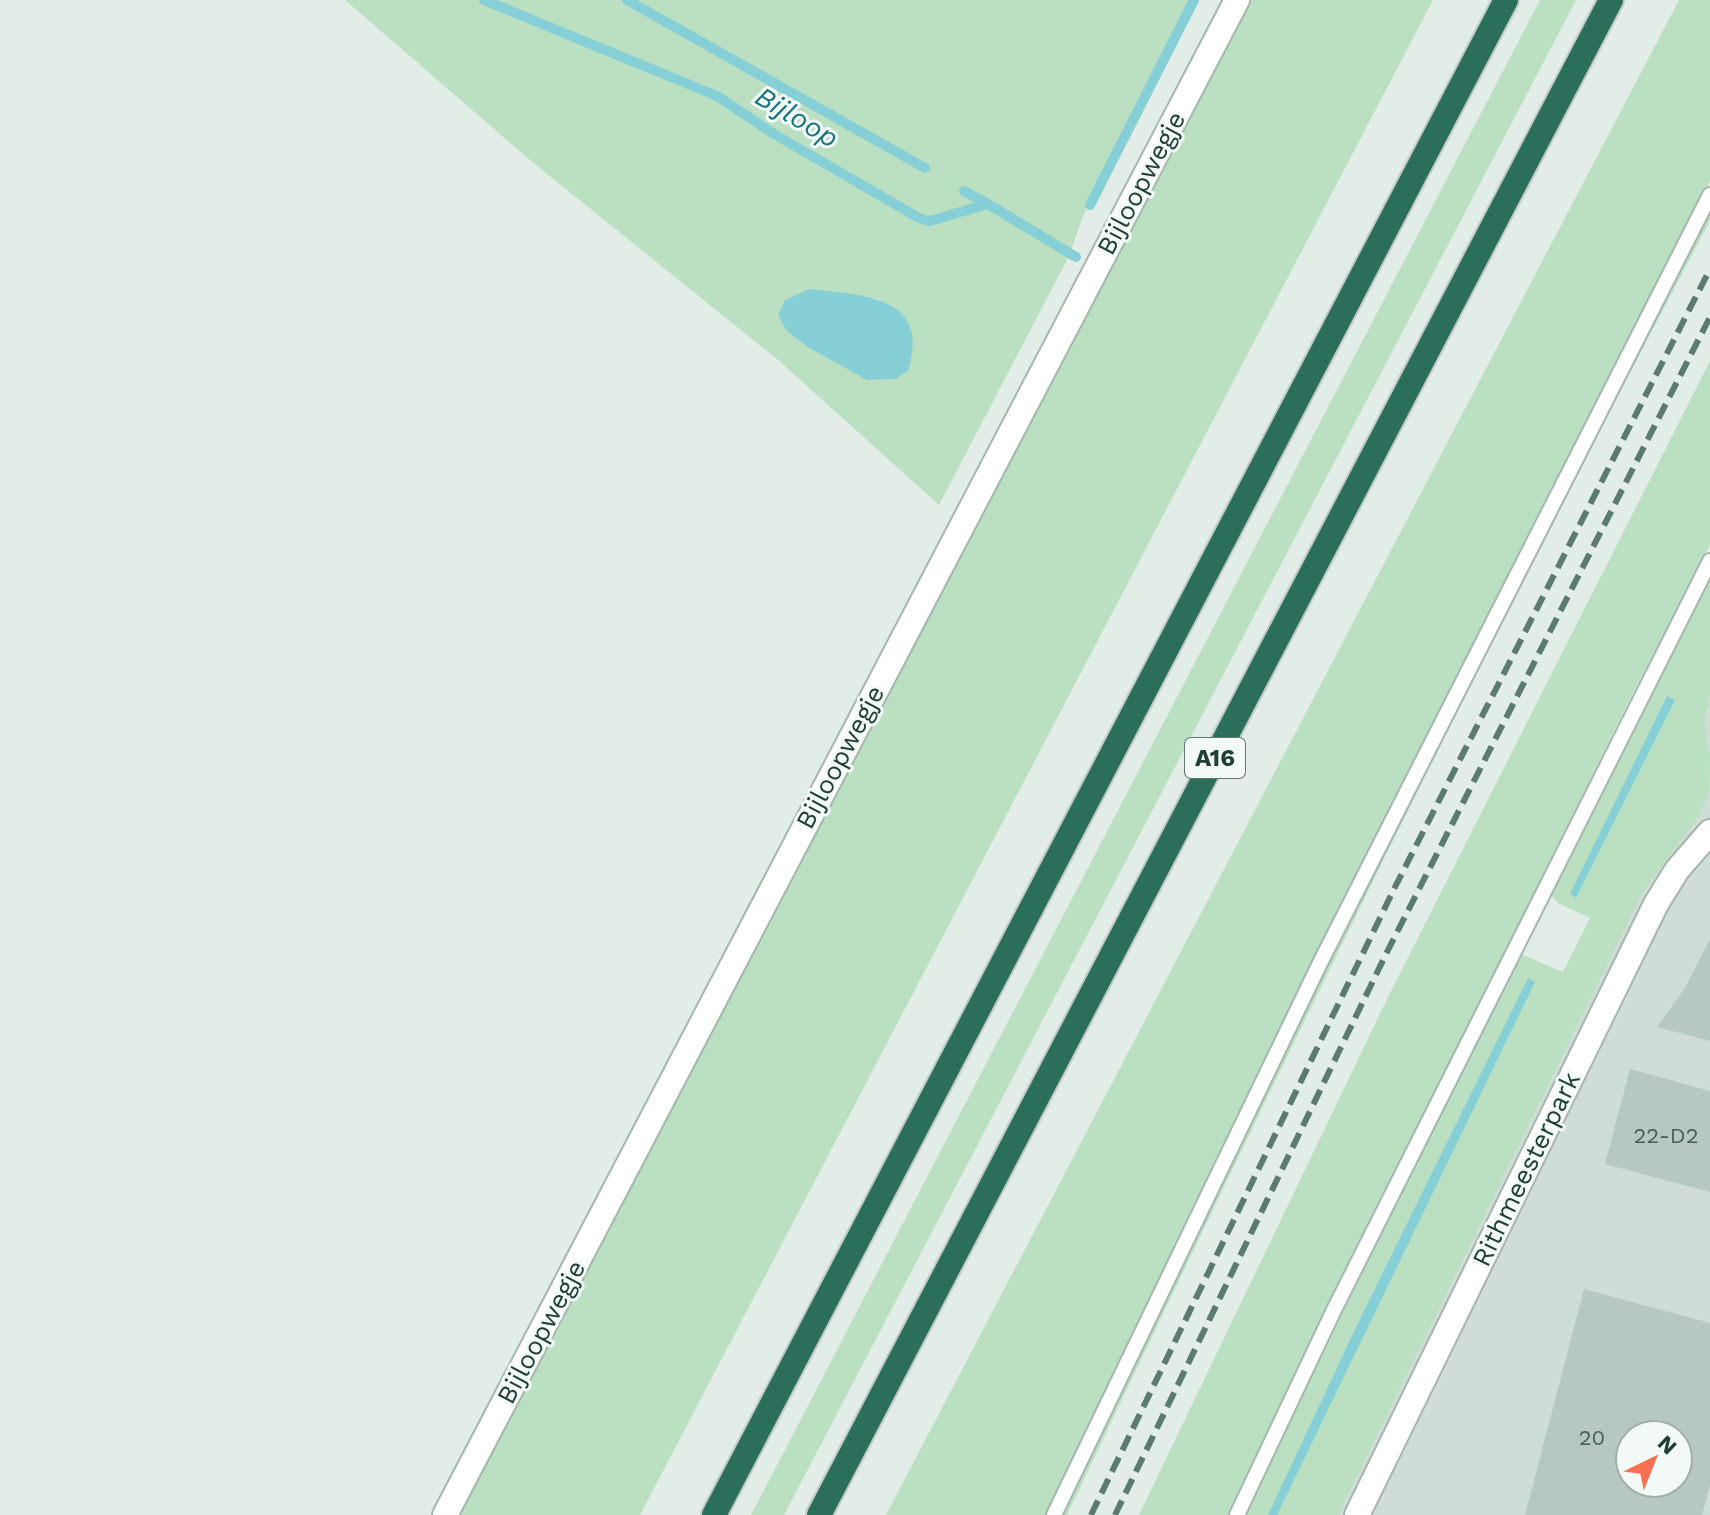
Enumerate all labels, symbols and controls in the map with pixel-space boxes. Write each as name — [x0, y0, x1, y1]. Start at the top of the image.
water label: Bijloop — [749, 79, 845, 155]
street label: Bijloopwegje — [1091, 106, 1191, 260]
street label: Bijloopwegje — [790, 680, 890, 834]
road number: A16 — [1185, 738, 1245, 778]
street label: Rithmeesterpark — [1466, 1067, 1586, 1271]
house number: 22-D2 — [1633, 1123, 1699, 1148]
street label: Bijloopwegje — [491, 1255, 591, 1409]
north arrow — [1614, 1419, 1694, 1499]
house number: 20 — [1579, 1425, 1605, 1450]
text: N — [1653, 1430, 1682, 1459]

